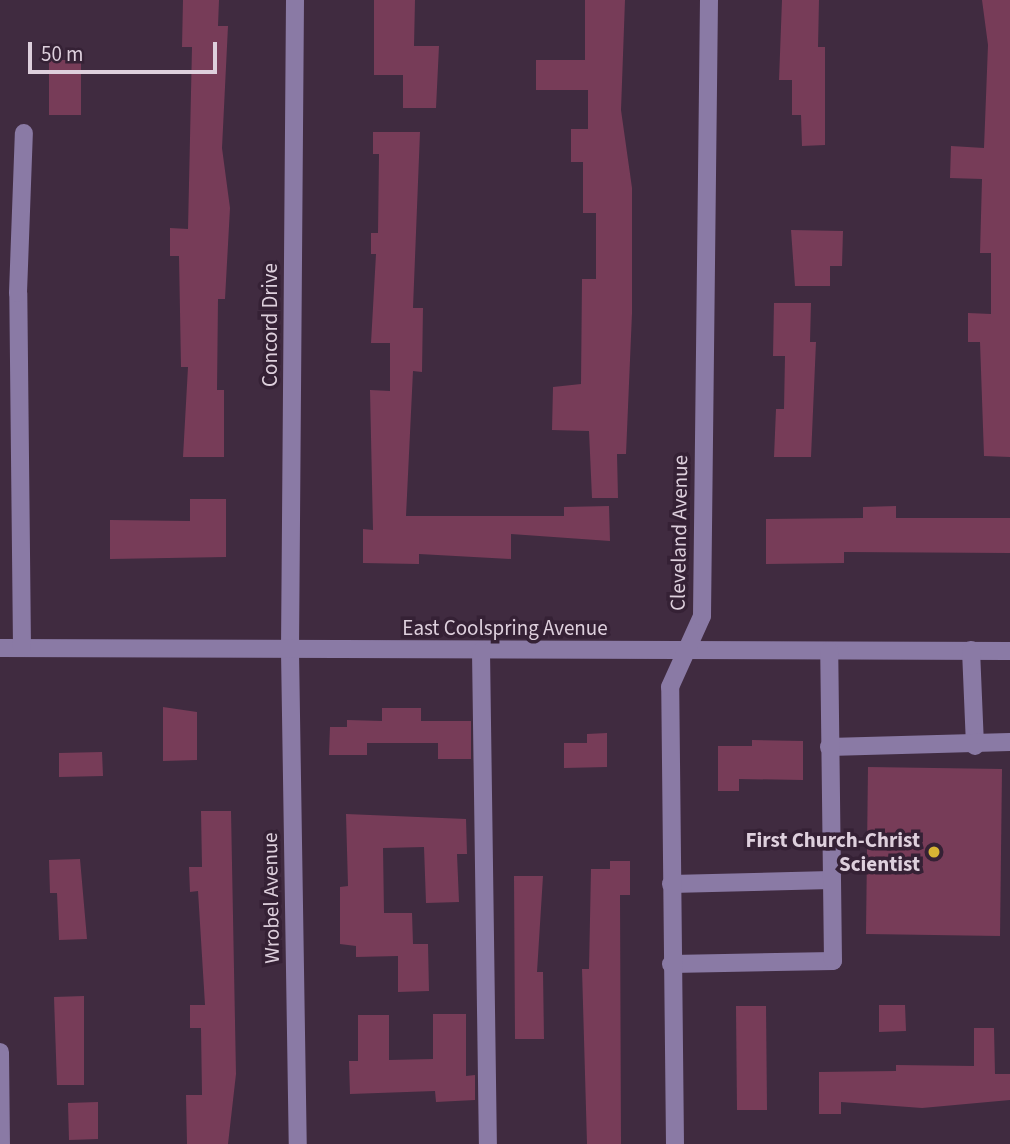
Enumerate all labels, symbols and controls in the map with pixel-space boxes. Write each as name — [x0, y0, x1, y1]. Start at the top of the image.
scale bar — [32, 28, 220, 72]
text: 50 m — [41, 39, 83, 69]
street label: Concord Drive — [257, 263, 283, 387]
street label: Cleveland Avenue — [665, 455, 693, 611]
street label: East Coolspring Avenue — [402, 615, 608, 641]
place label: First Church-Christ Scientist — [746, 827, 920, 877]
street label: Wrobel Avenue — [257, 832, 285, 964]
marker: First Church-Christ Scientist — [926, 844, 942, 860]

